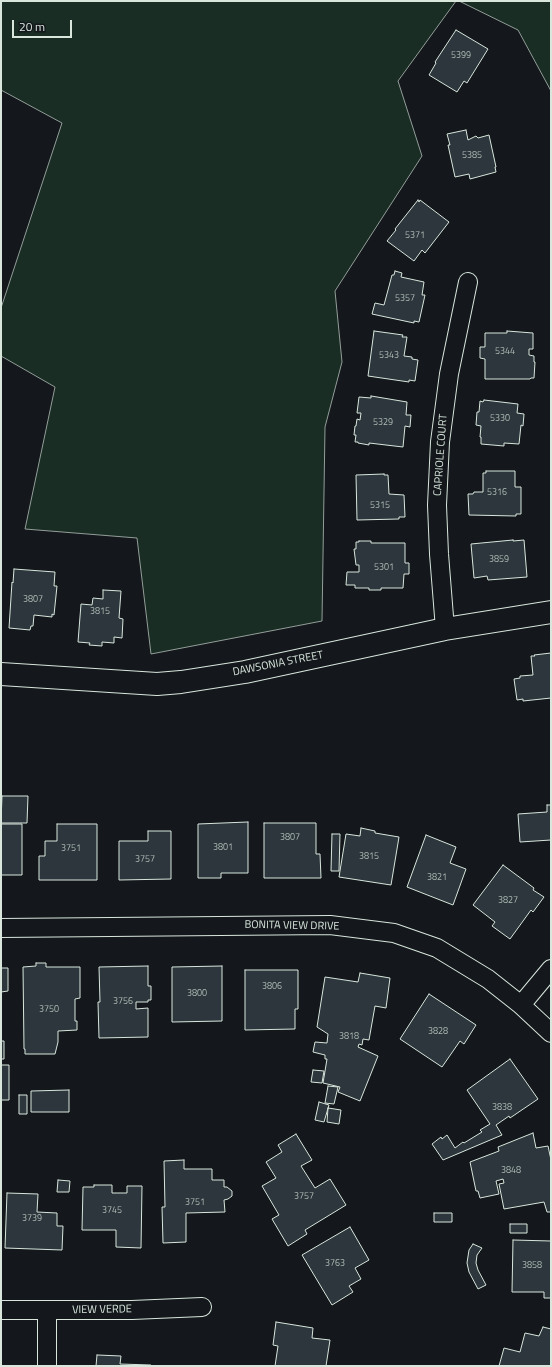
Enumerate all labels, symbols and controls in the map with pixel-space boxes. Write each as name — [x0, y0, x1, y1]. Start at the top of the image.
scale bar — [14, 12, 74, 38]
text: 20 m — [19, 17, 45, 36]
house number: 5399 — [451, 51, 471, 61]
house number: 5385 — [462, 151, 482, 161]
house number: 5371 — [405, 231, 425, 241]
house number: 5357 — [395, 294, 415, 304]
house number: 5344 — [495, 347, 515, 357]
house number: 5343 — [379, 351, 399, 361]
street label: CAPRIOLE COURT — [432, 414, 450, 496]
house number: 5330 — [490, 414, 510, 424]
house number: 5329 — [373, 418, 393, 428]
house number: 5316 — [487, 488, 507, 498]
house number: 5315 — [370, 501, 390, 511]
house number: 3859 — [489, 555, 509, 565]
house number: 5301 — [374, 563, 394, 573]
house number: 3807 — [23, 595, 43, 605]
house number: 3815 — [90, 607, 110, 617]
street label: DAWSONIA STREET — [232, 649, 324, 679]
house number: 3807 — [280, 833, 300, 843]
house number: 3801 — [213, 843, 233, 853]
house number: 3751 — [61, 844, 81, 854]
house number: 3815 — [359, 852, 379, 862]
house number: 3757 — [135, 855, 155, 865]
house number: 3821 — [427, 873, 447, 883]
house number: 3827 — [498, 896, 518, 906]
street label: BONITA VIEW DRIVE — [244, 919, 340, 933]
house number: 3806 — [262, 982, 282, 992]
house number: 3800 — [187, 989, 207, 999]
house number: 3756 — [113, 997, 133, 1007]
house number: 3750 — [39, 1005, 59, 1015]
house number: 3828 — [428, 1027, 448, 1037]
house number: 3818 — [339, 1032, 359, 1042]
house number: 3838 — [492, 1103, 512, 1113]
house number: 3848 — [501, 1166, 521, 1176]
house number: 3757 — [294, 1192, 314, 1202]
house number: 3751 — [185, 1198, 205, 1208]
house number: 3745 — [102, 1206, 122, 1216]
house number: 3739 — [22, 1214, 42, 1224]
house number: 3763 — [325, 1259, 345, 1269]
house number: 3858 — [522, 1261, 542, 1271]
street label: VIEW VERDE — [72, 1303, 132, 1317]

